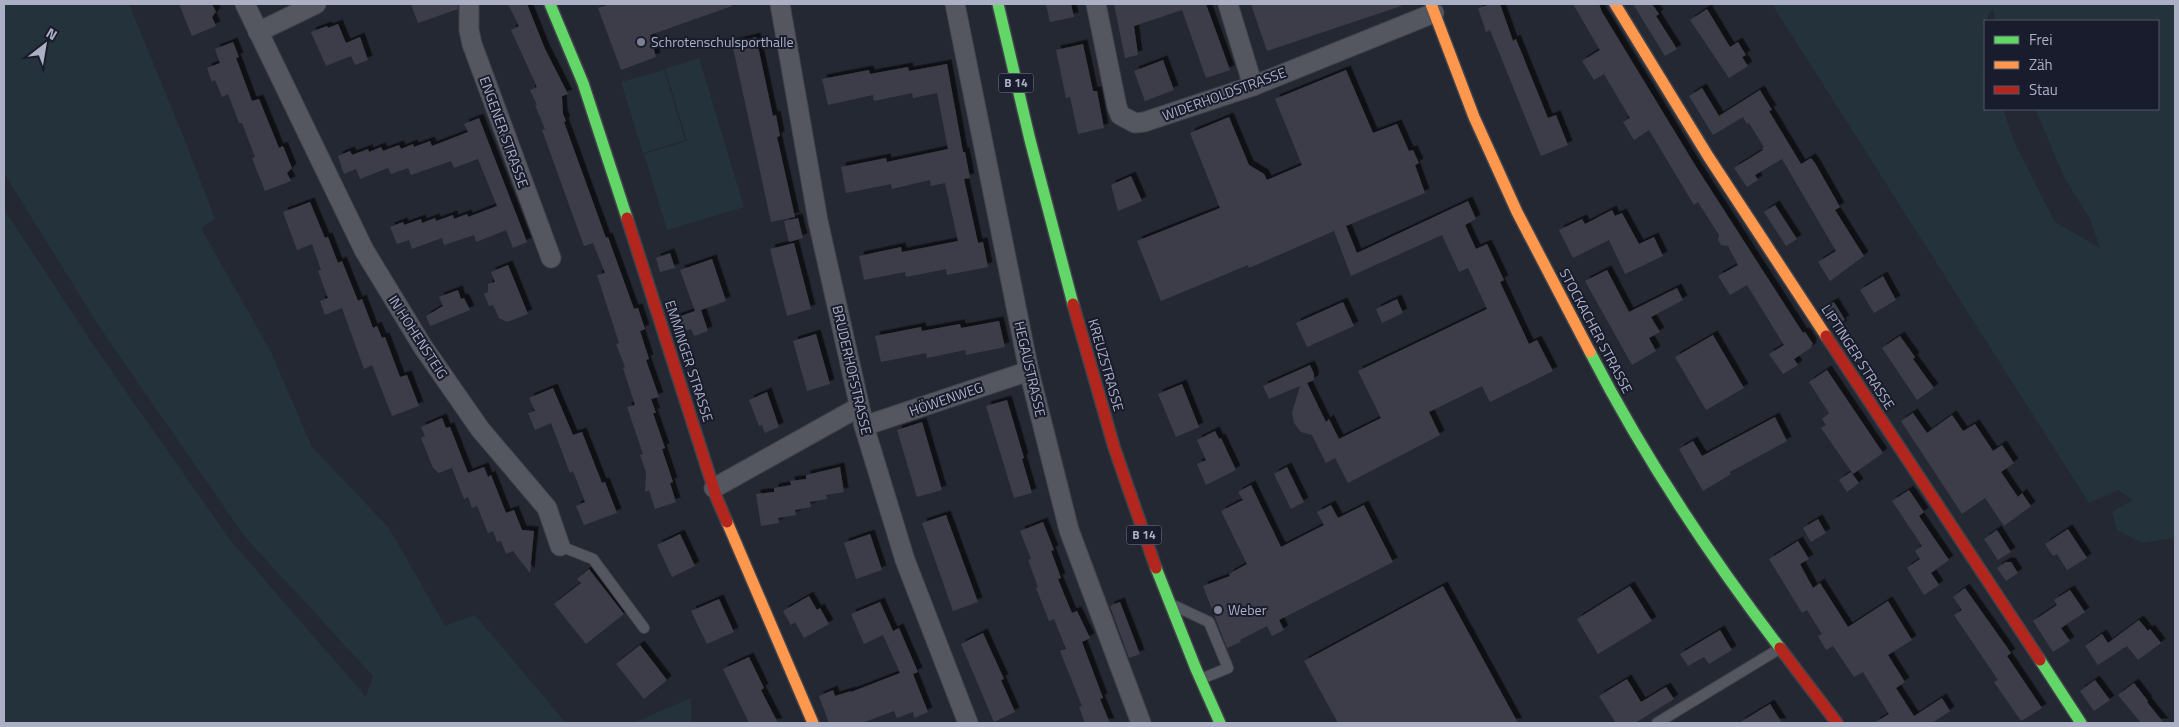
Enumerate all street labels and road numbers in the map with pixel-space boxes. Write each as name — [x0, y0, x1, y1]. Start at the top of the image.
street label: WIDERHOLDSTRASSE — [1159, 61, 1289, 126]
street label: ENGENER STRASSE — [475, 73, 534, 191]
road number: B 14 — [998, 74, 1034, 92]
street label: STOCKACHER STRASSE — [1555, 265, 1638, 397]
street label: IN HOHENSTEIG — [383, 291, 453, 383]
street label: EMMINGER STRASSE — [660, 297, 719, 425]
street label: LIPTINGER STRASSE — [1817, 300, 1900, 414]
street label: BRUDERHOFSTRASSE — [827, 303, 878, 437]
street label: KREUZSTRASSE — [1083, 316, 1130, 414]
street label: HEGAUSTRASSE — [1009, 319, 1052, 419]
street label: HÖWENWEG — [906, 376, 986, 421]
road number: B 14 — [1126, 526, 1162, 544]

